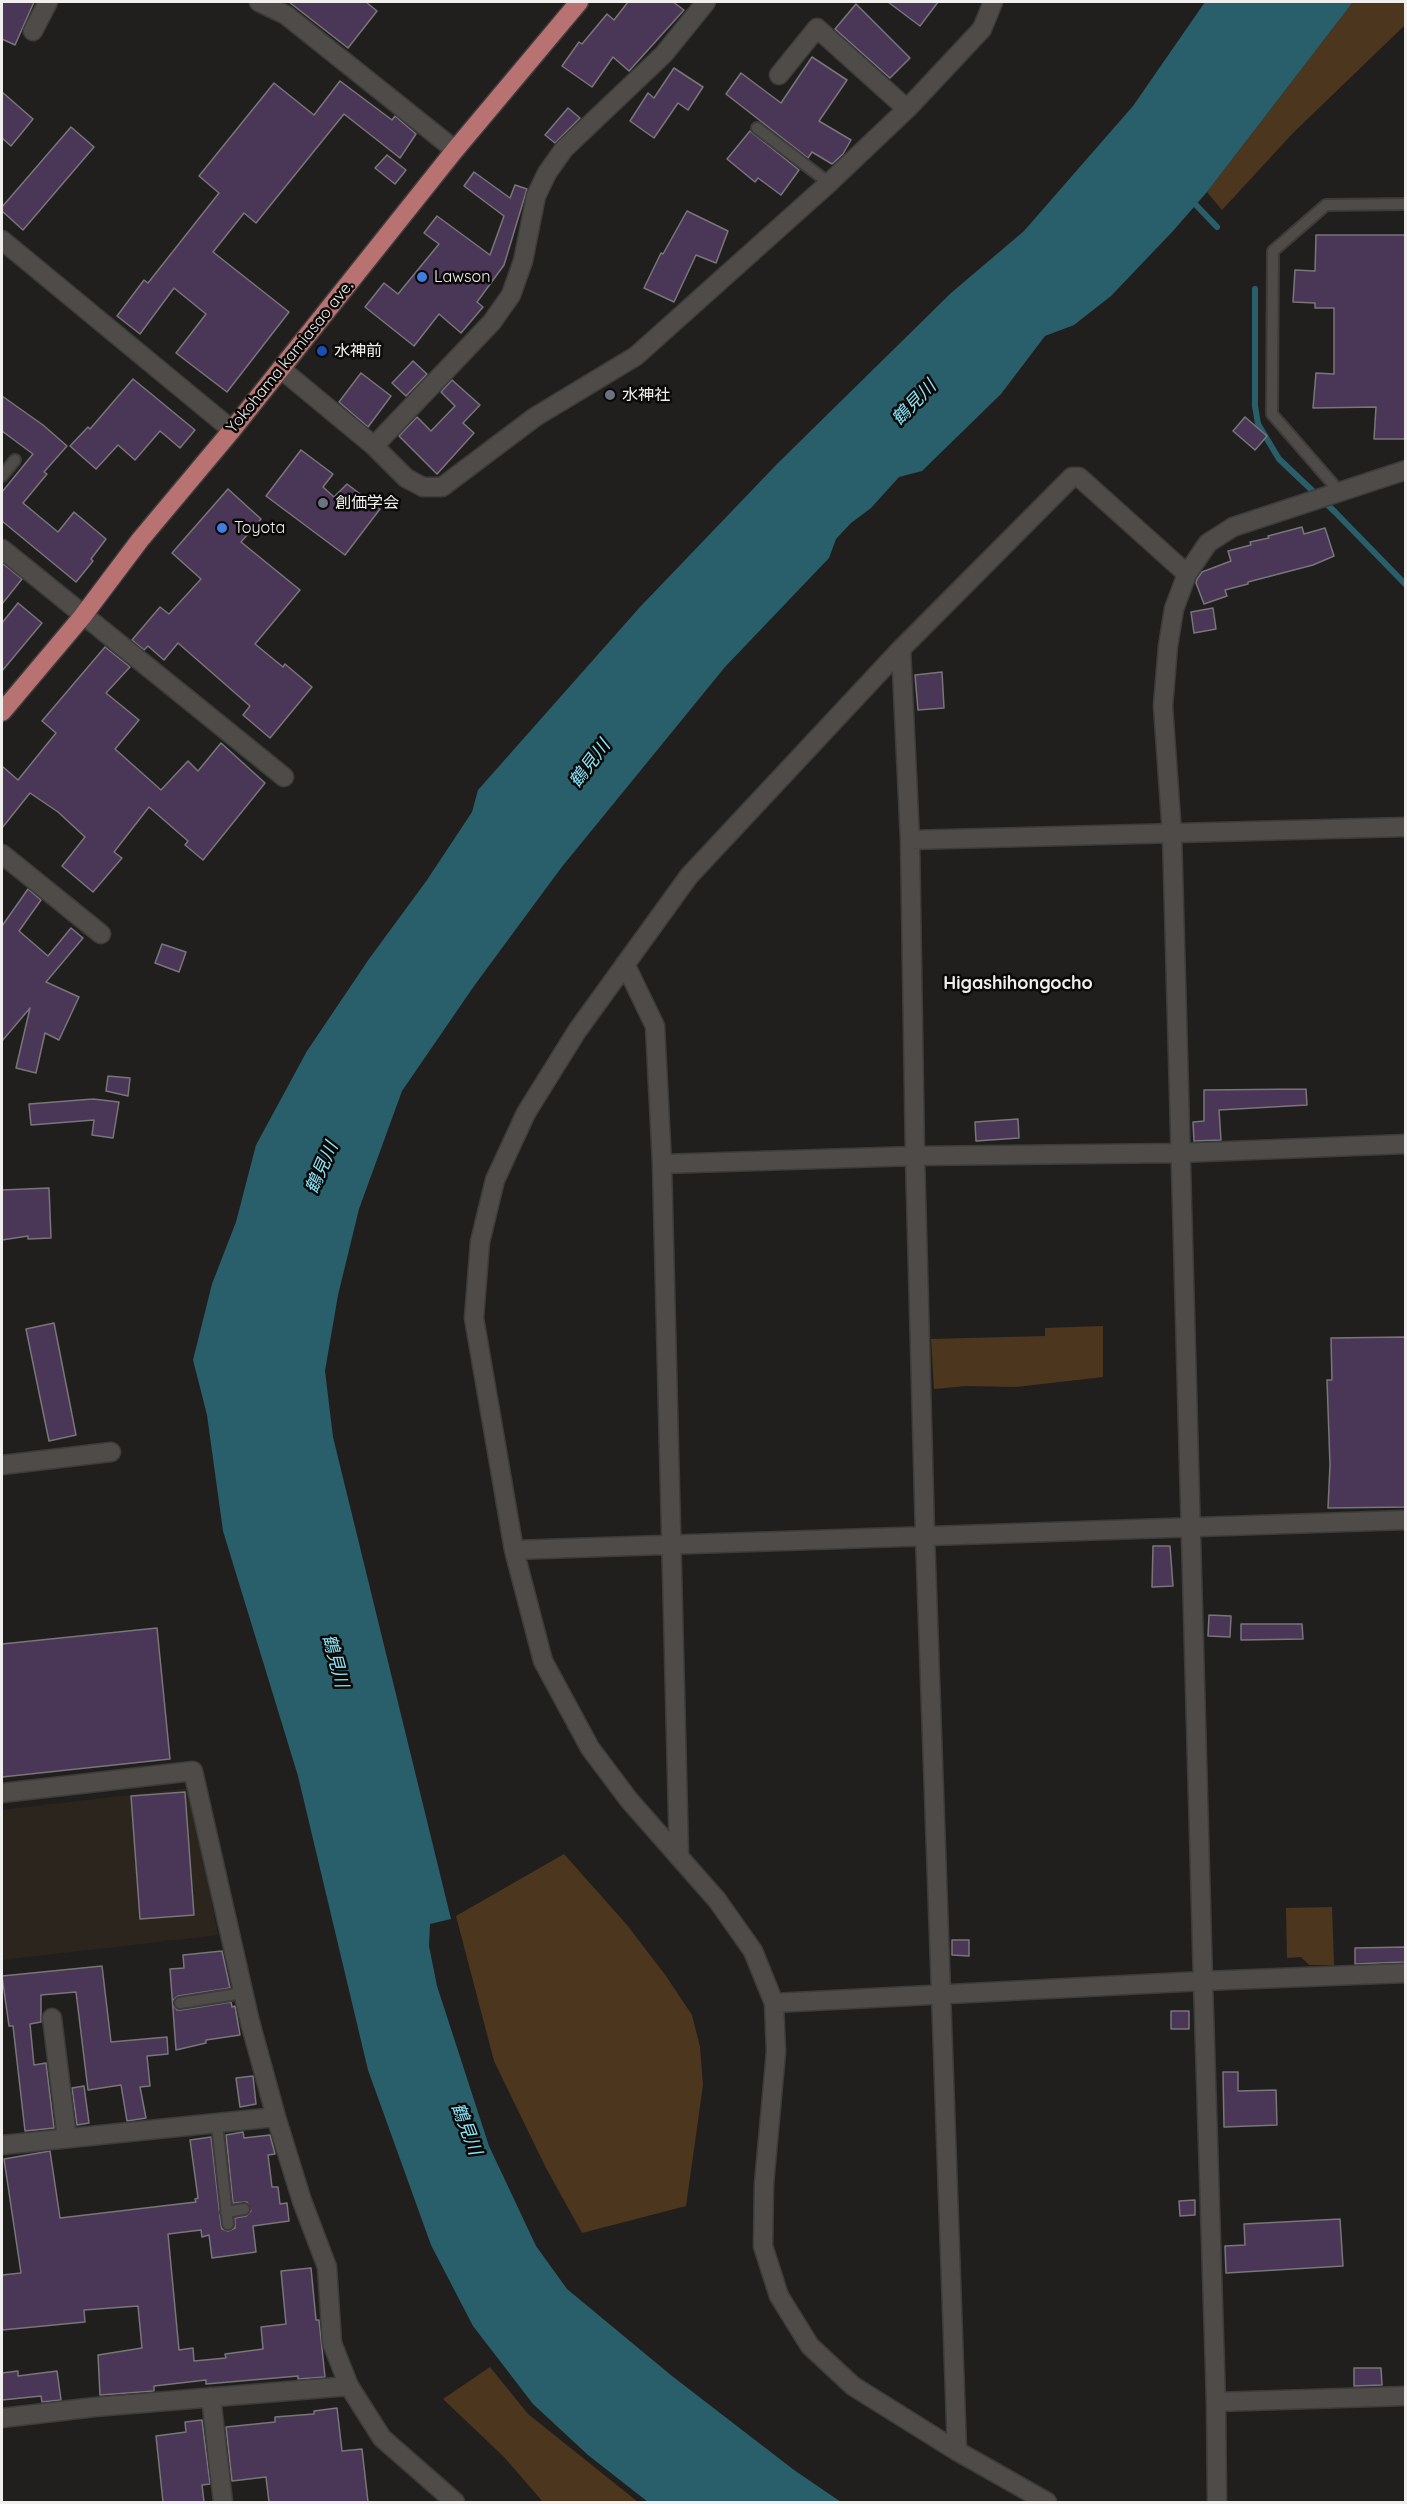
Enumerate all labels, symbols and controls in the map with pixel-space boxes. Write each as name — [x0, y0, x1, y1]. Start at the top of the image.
place label: Lawson — [434, 267, 490, 287]
marker: Lawson — [415, 270, 429, 284]
street label: Yokohama kamiasao ave. — [223, 277, 357, 437]
place label: 水神前 — [334, 341, 382, 361]
marker: 水神前 — [315, 344, 329, 358]
water label: 鶴見川 — [887, 376, 941, 430]
place label: 水神社 — [622, 385, 670, 405]
marker: 水神社 — [603, 388, 617, 402]
place label: 創価学会 — [335, 493, 399, 513]
marker: 創価学会 — [316, 496, 330, 510]
place label: Toyota — [234, 518, 285, 538]
marker: Toyota — [215, 521, 229, 535]
water label: 鶴見川 — [565, 736, 615, 792]
district label: Higashihongocho — [943, 973, 1093, 995]
water label: 鶴見川 — [301, 1139, 343, 1197]
water label: 鶴見川 — [318, 1632, 352, 1690]
water label: 鶴見川 — [446, 2100, 486, 2158]

